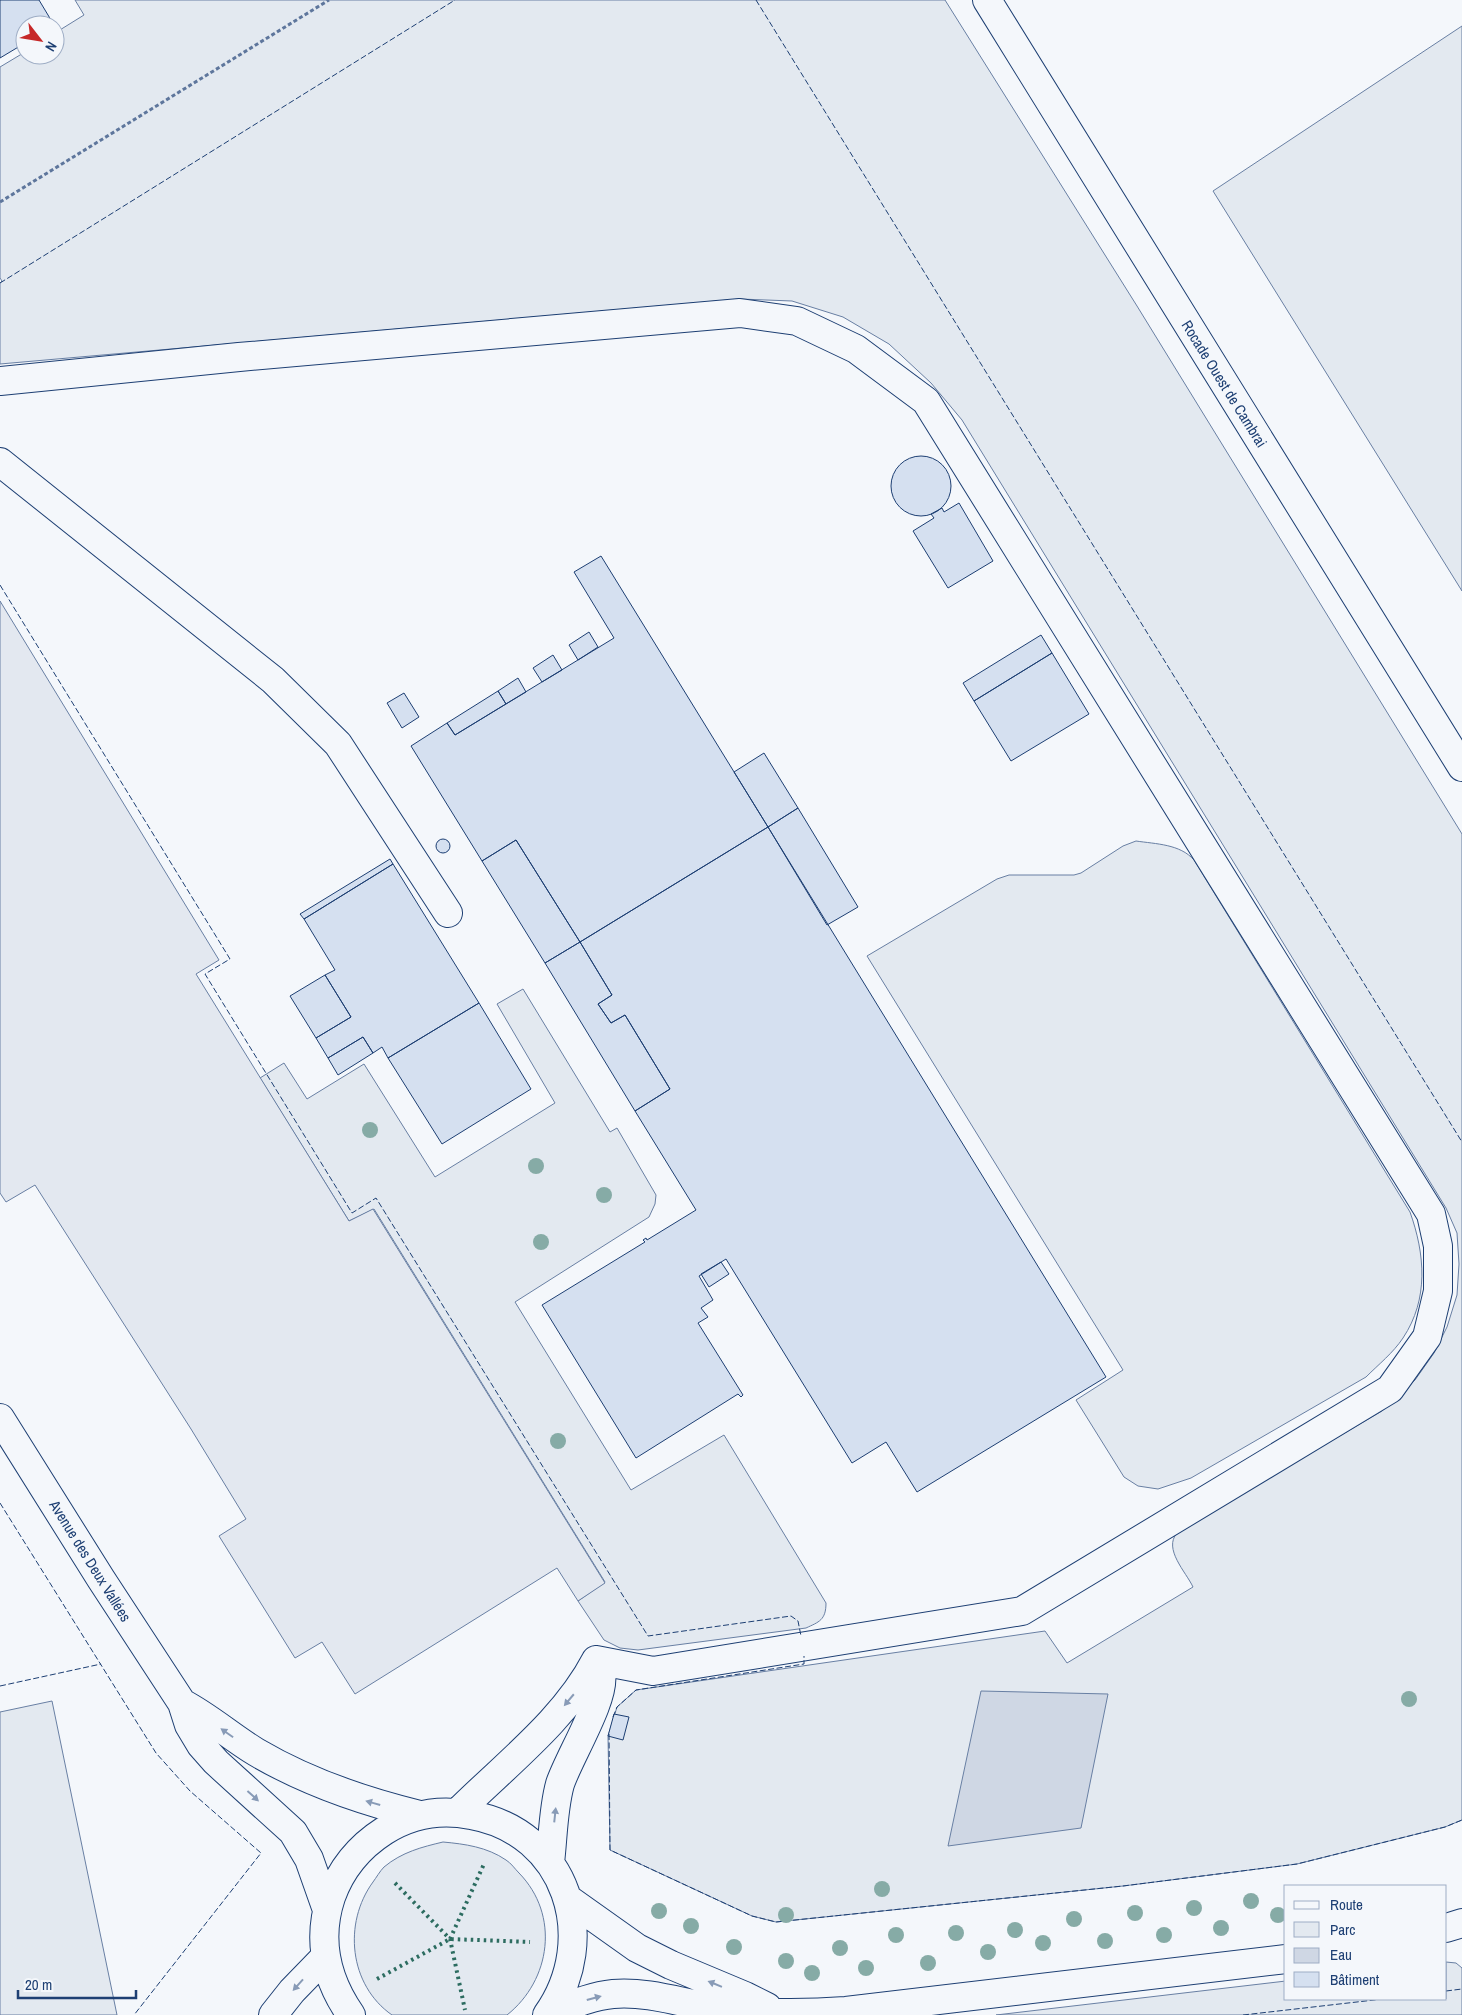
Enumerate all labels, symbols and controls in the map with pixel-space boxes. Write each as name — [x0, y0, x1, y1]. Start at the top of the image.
north arrow — [15, 15, 65, 65]
text: N — [41, 39, 61, 55]
street label: Rocade Ouest de Cambrai — [1177, 316, 1272, 451]
street label: Avenue des Deux Vallées — [44, 1495, 136, 1626]
one-way arrow — [563, 1693, 574, 1706]
one-way arrow — [220, 1728, 234, 1738]
one-way arrow — [246, 1790, 258, 1802]
one-way arrow — [365, 1799, 380, 1807]
one-way arrow — [551, 1807, 559, 1823]
legend — [1284, 1885, 1447, 2000]
text: Route — [1330, 1894, 1363, 1915]
text: Parc — [1330, 1919, 1355, 1940]
text: Eau — [1330, 1944, 1352, 1965]
scale bar — [18, 1968, 135, 2000]
text: Bâtiment — [1330, 1969, 1380, 1990]
text: 20 m — [25, 1974, 52, 1995]
one-way arrow — [292, 1978, 303, 1991]
one-way arrow — [708, 1979, 722, 1987]
one-way arrow — [586, 1994, 601, 2002]

